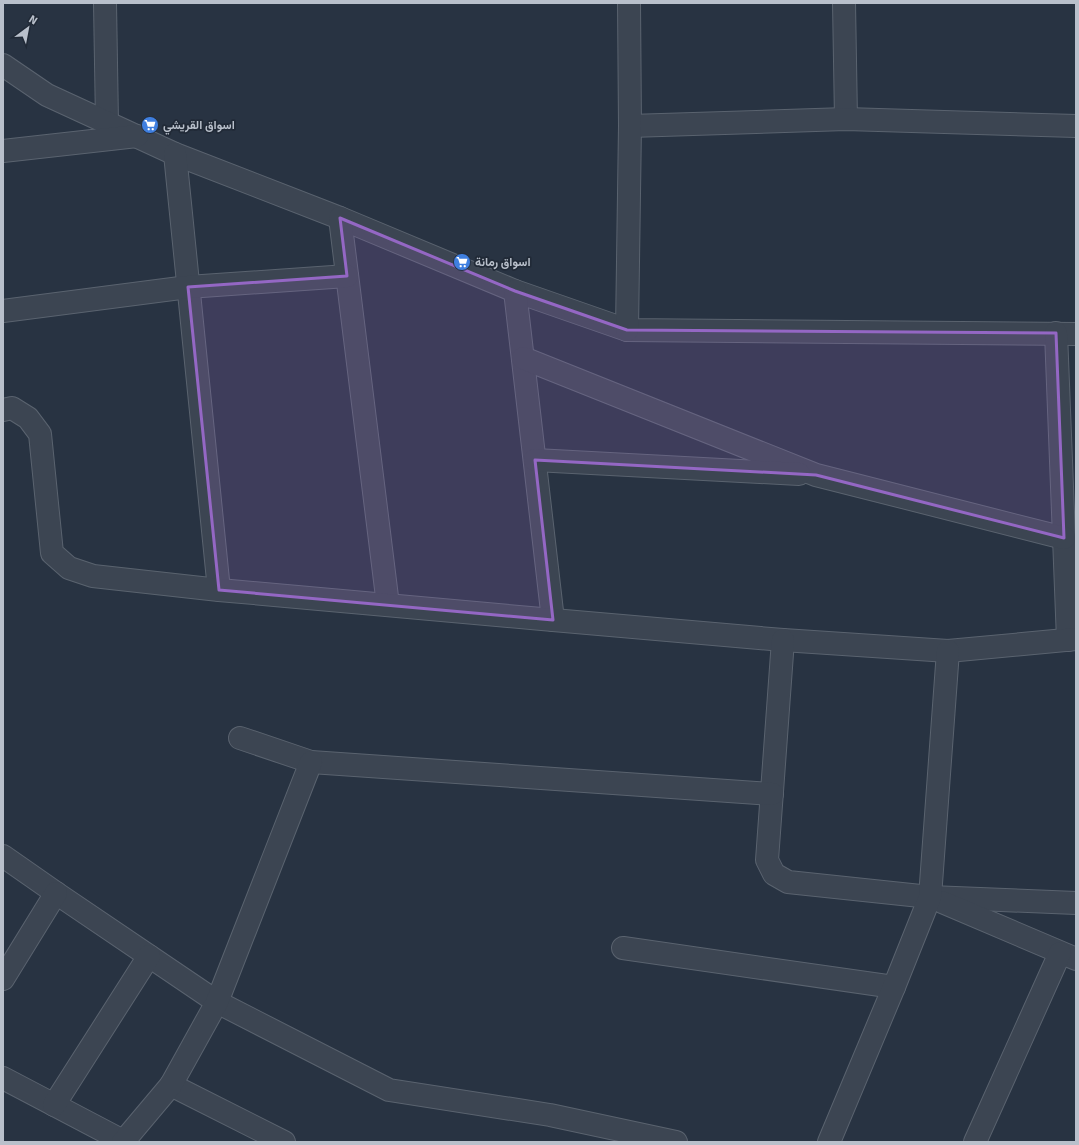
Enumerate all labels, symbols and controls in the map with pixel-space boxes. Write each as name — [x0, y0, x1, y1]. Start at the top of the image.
north arrow — [8, 8, 48, 48]
text: N — [26, 12, 40, 27]
supermarket icon: اسواق القريشي — [140, 115, 160, 135]
place label: اسواق القريشي — [163, 118, 235, 135]
supermarket icon: اسواق رمانة — [452, 252, 472, 272]
place label: اسواق رمانة — [475, 255, 531, 270]

